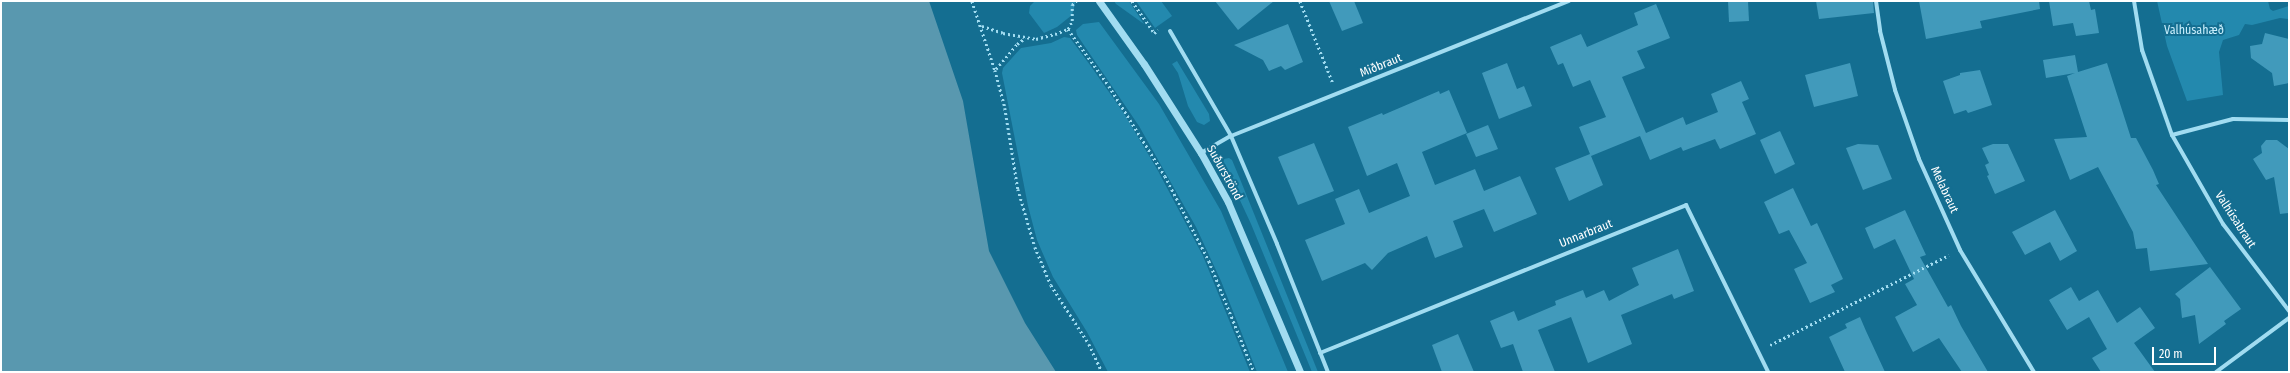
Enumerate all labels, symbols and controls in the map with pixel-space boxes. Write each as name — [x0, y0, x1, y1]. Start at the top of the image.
park label: Valhúsahæð — [2164, 24, 2224, 38]
street label: Miðbraut — [1358, 51, 1404, 81]
street label: Suðurströnd — [1203, 143, 1245, 203]
street label: Melabraut — [1927, 164, 1961, 216]
street label: Valhúsabraut — [2211, 189, 2259, 251]
street label: Unnarbraut — [1557, 217, 1615, 251]
scale bar — [2154, 339, 2218, 365]
text: 20 m — [2159, 347, 2183, 361]

